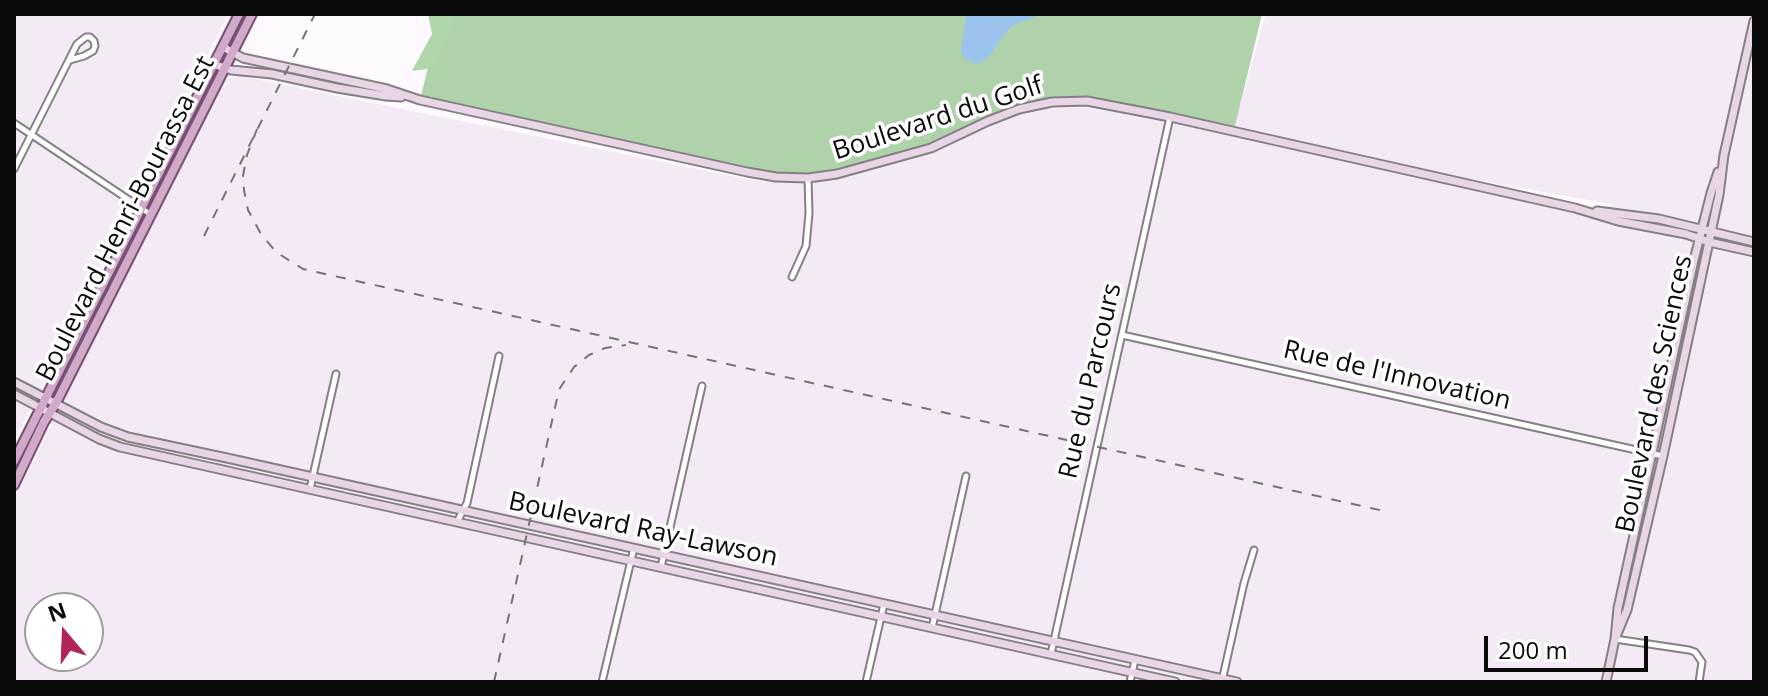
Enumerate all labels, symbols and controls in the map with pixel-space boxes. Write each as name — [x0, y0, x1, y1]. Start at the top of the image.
street label: Boulevard Henri-Bourassa Est — [30, 51, 222, 387]
street label: Boulevard du Golf — [829, 70, 1047, 168]
street label: Boulevard des Sciences — [1610, 252, 1700, 536]
street label: Rue du Parcours — [1053, 280, 1129, 482]
street label: Rue de l'Innovation — [1280, 335, 1514, 417]
street label: Boulevard Ray-Lawson — [506, 486, 780, 574]
north arrow — [24, 592, 104, 672]
text: N — [43, 594, 70, 628]
scale bar — [1488, 620, 1652, 670]
text: 200 m — [1498, 633, 1568, 666]

